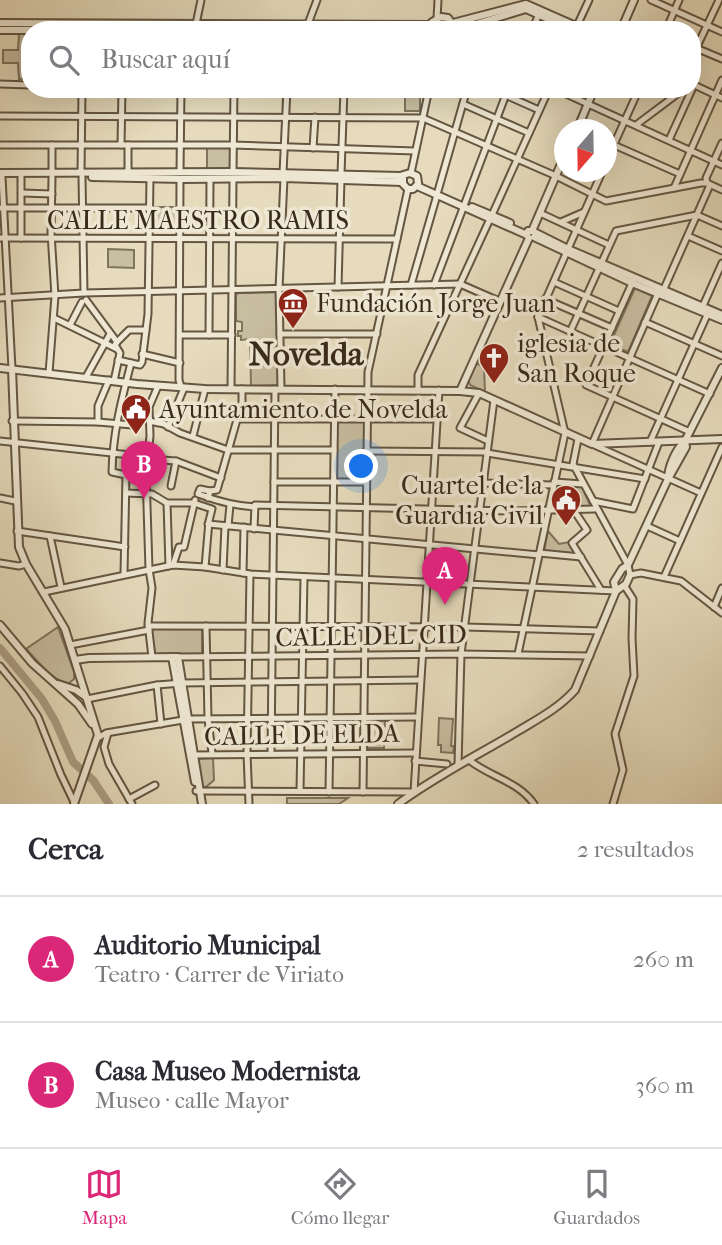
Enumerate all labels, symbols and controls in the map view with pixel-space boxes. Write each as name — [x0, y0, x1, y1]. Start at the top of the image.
search box — [21, 21, 701, 98]
icon: search — [45, 41, 83, 79]
text: Buscar aquí — [101, 44, 230, 75]
north arrow — [554, 119, 617, 182]
street label: CALLE MAESTRO RAMIS — [47, 205, 349, 236]
museum icon: Fundación Jorge Juan — [276, 286, 310, 330]
place label: Fundación Jorge Juan — [316, 288, 555, 319]
place label: iglesia de San Roque — [517, 328, 636, 389]
district label: Novelda — [249, 335, 365, 374]
church icon: iglesia de San Roque — [477, 341, 511, 385]
public building icon: Ayuntamiento de Novelda — [119, 392, 153, 436]
place label: Ayuntamiento de Novelda — [158, 394, 448, 425]
pin: B — [121, 441, 167, 499]
your location — [344, 449, 378, 483]
place label: Cuartel de la Guardia Civil — [395, 470, 544, 531]
public building icon: Cuartel de la Guardia Civil — [549, 483, 583, 527]
pin: A — [422, 547, 468, 605]
street label: CALLE DEL CID — [275, 619, 467, 653]
street label: CALLE DE ELDA — [204, 718, 401, 752]
text: Cerca — [28, 832, 103, 867]
text: 2 resultados — [577, 836, 694, 863]
text: Auditorio Municipal — [95, 930, 321, 961]
text: A — [44, 946, 58, 973]
text: 260 m — [633, 946, 694, 973]
text: Teatro · Carrer de Viriato — [95, 961, 344, 988]
text: Casa Museo Modernista — [95, 1056, 360, 1087]
text: B — [44, 1072, 58, 1099]
text: 360 m — [635, 1072, 694, 1099]
text: Museo · calle Mayor — [95, 1087, 289, 1114]
tab: Mapa — [82, 1165, 127, 1229]
tab: Cómo llegar — [291, 1165, 389, 1229]
tab: Guardados — [553, 1165, 640, 1229]

